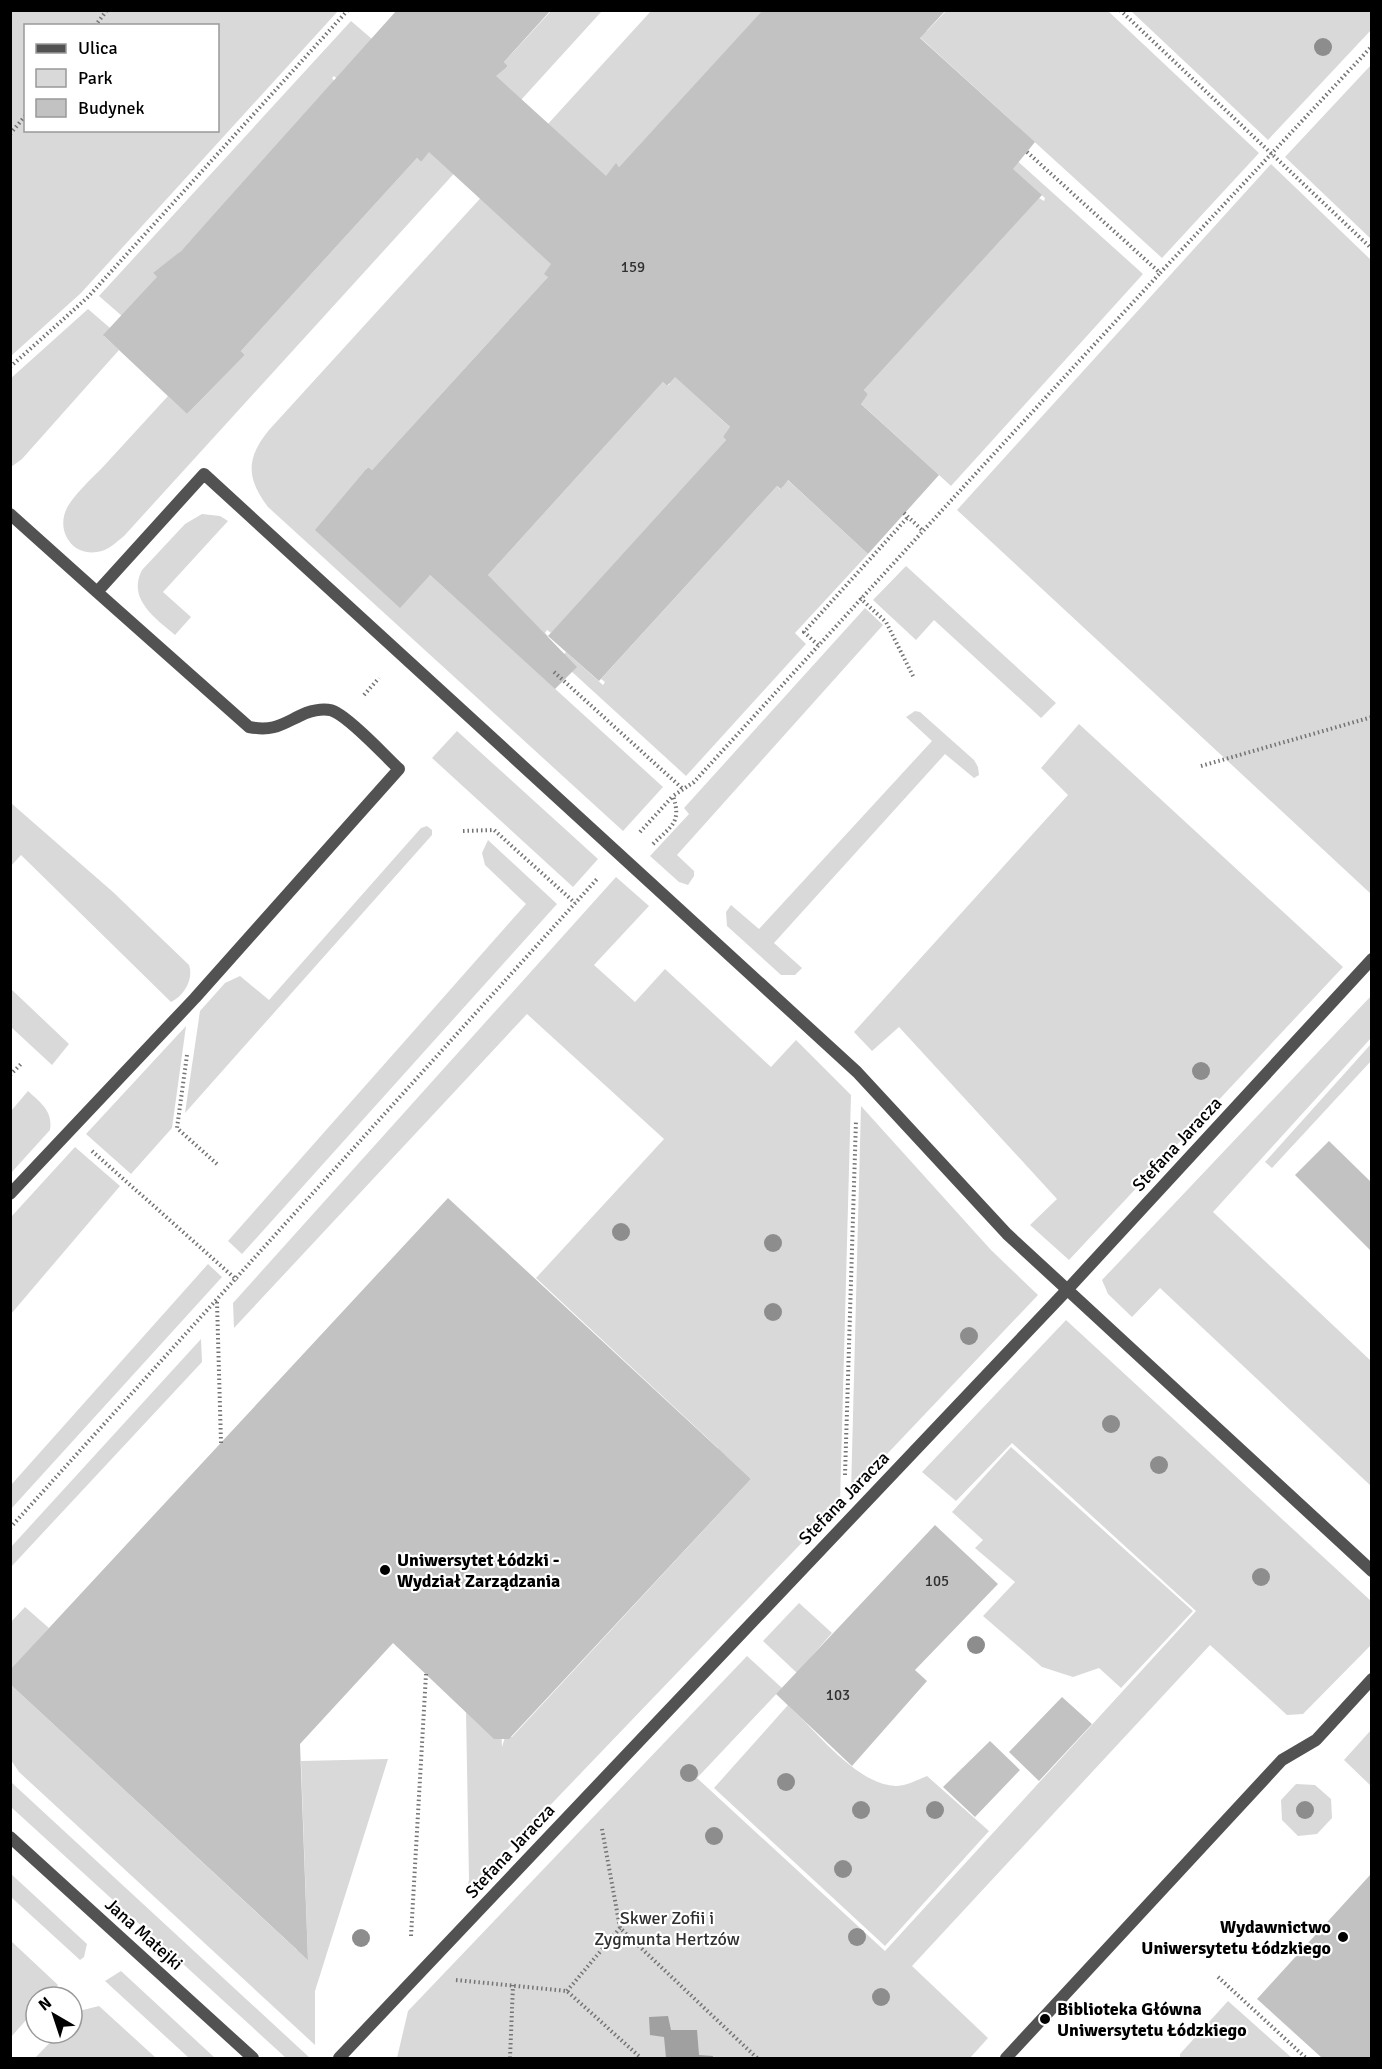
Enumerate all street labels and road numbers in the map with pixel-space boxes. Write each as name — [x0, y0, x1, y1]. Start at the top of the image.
street label: Stefana Jaracza — [1128, 1092, 1226, 1196]
street label: Stefana Jaracza — [794, 1447, 894, 1549]
street label: Stefana Jaracza — [461, 1799, 559, 1903]
street label: Jana Matejki — [101, 1893, 187, 1975]

